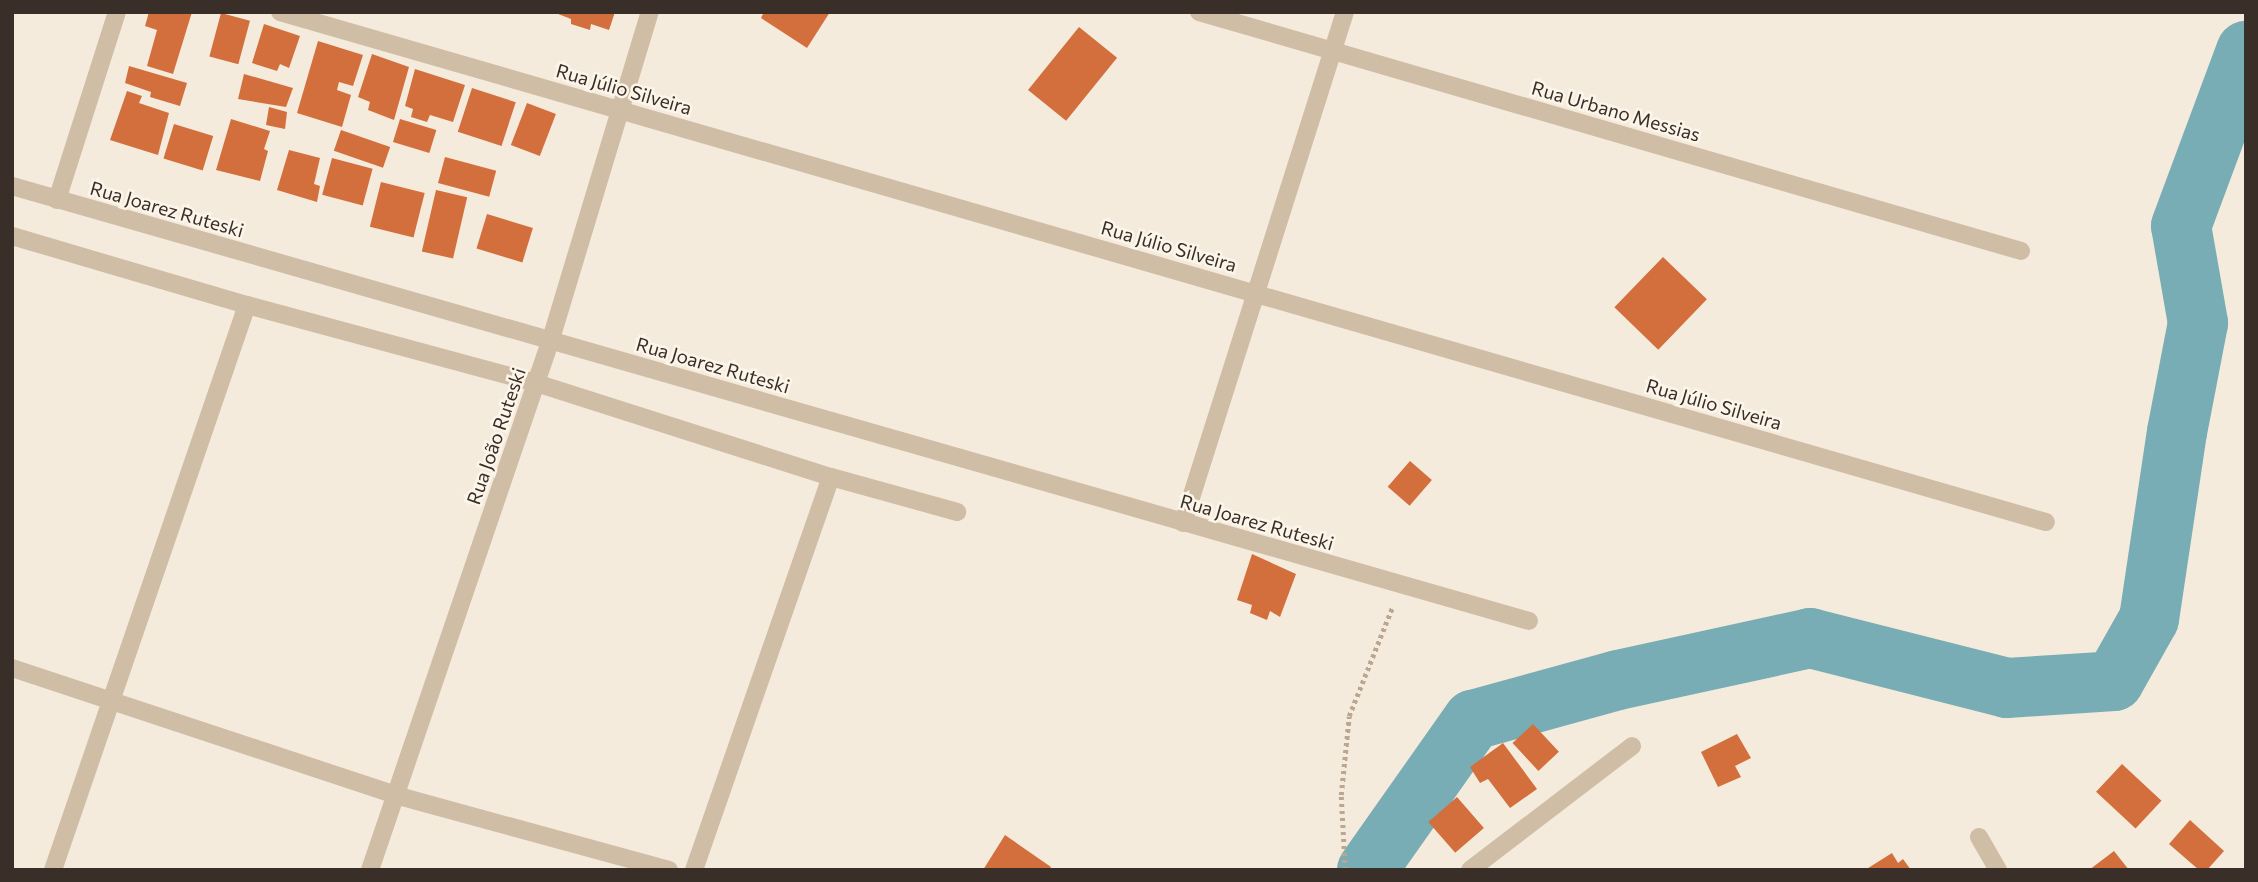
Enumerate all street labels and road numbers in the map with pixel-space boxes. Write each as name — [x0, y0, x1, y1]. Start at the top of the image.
street label: Rua Júlio Silveira — [553, 59, 695, 119]
street label: Rua Urbano Messias — [1529, 76, 1703, 146]
street label: Rua Joarez Ruteski — [88, 176, 246, 242]
street label: Rua Júlio Silveira — [1098, 216, 1240, 276]
street label: Rua Joarez Ruteski — [634, 332, 792, 398]
street label: Rua João Ruteski — [462, 365, 530, 507]
street label: Rua Júlio Silveira — [1643, 374, 1785, 434]
street label: Rua Joarez Ruteski — [1178, 489, 1336, 555]

